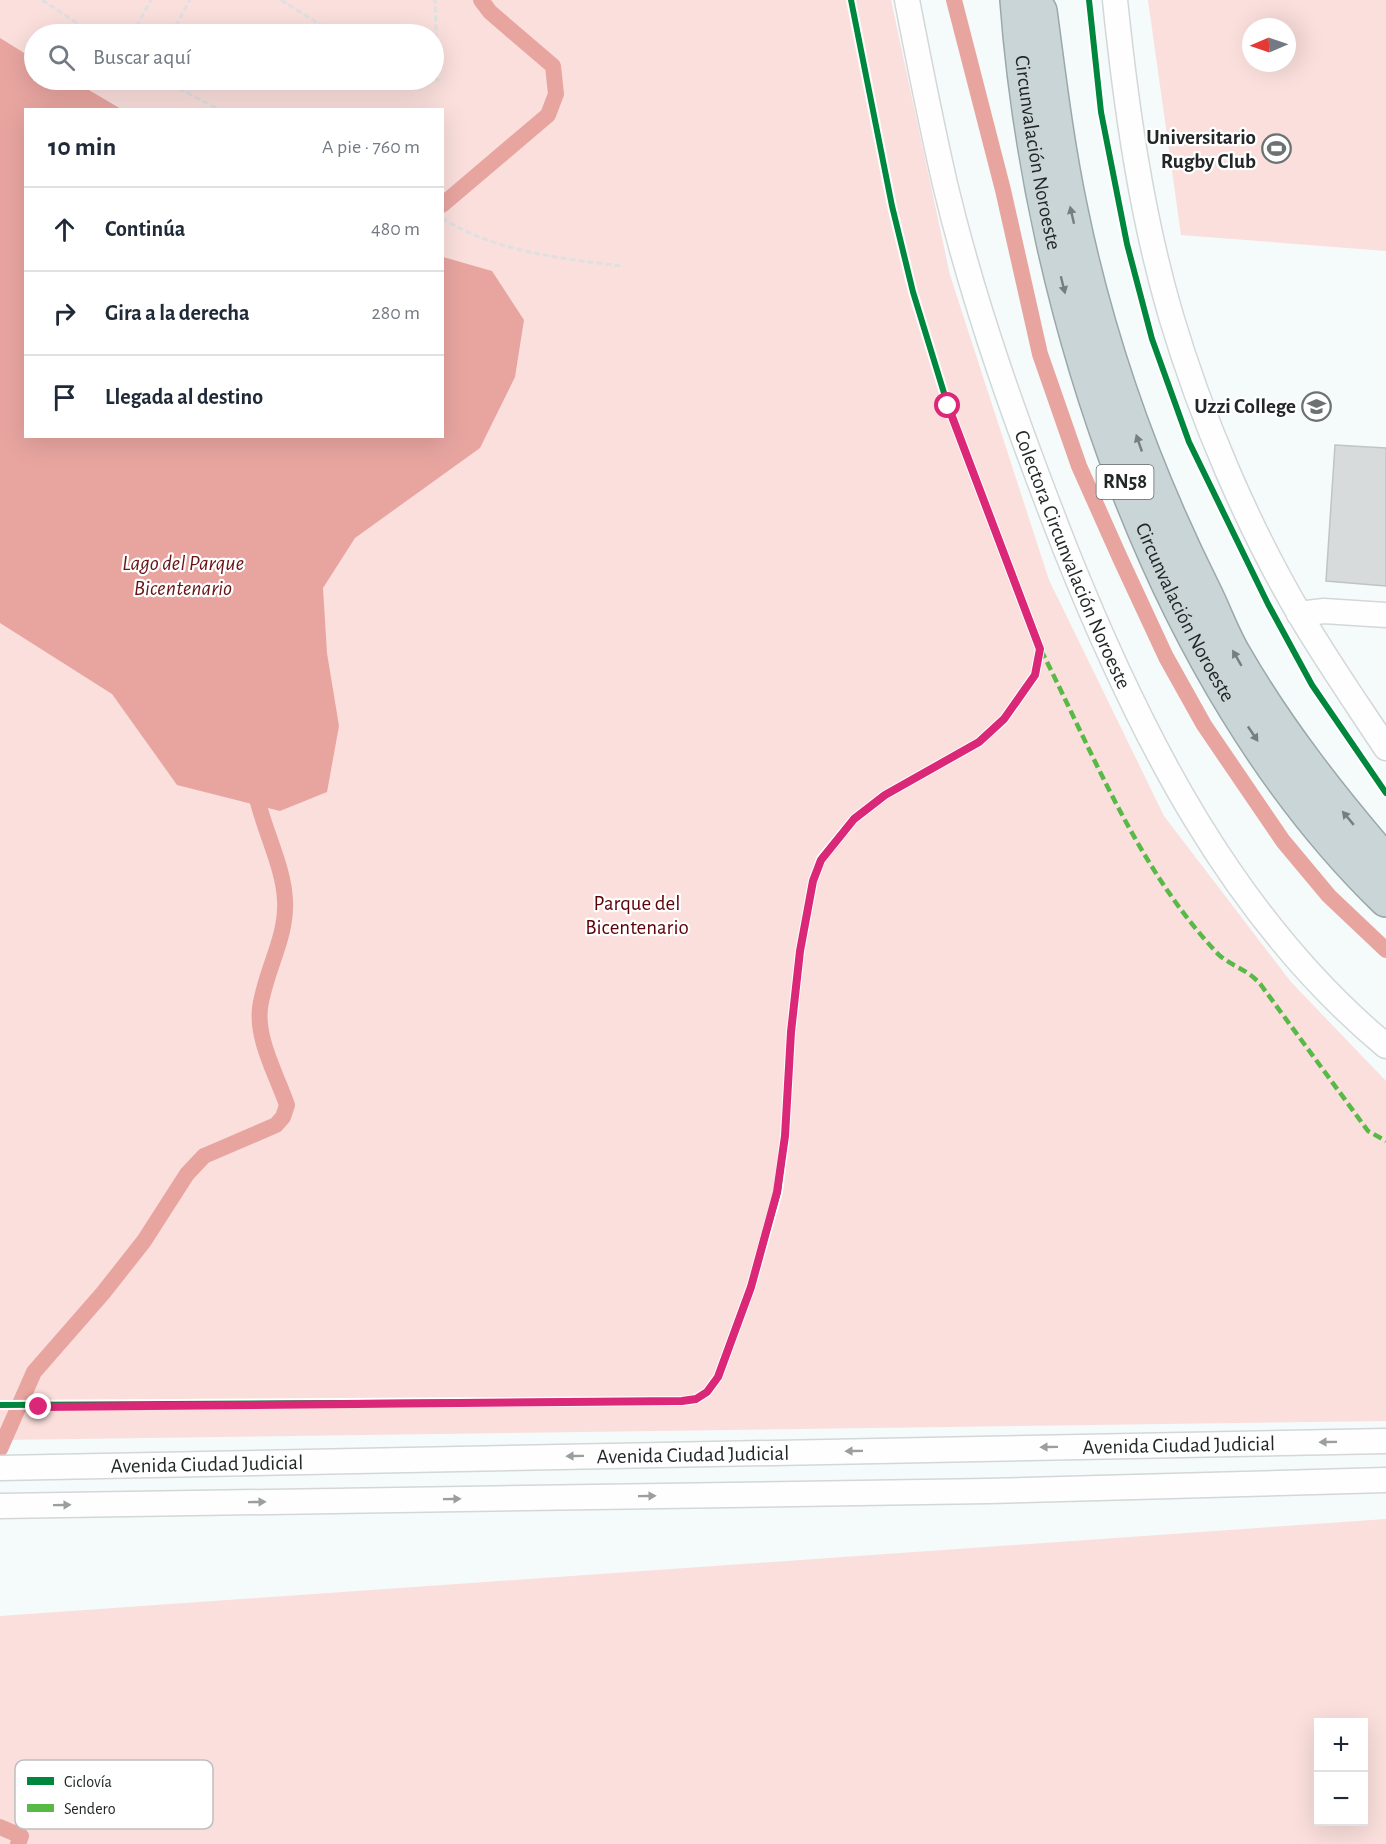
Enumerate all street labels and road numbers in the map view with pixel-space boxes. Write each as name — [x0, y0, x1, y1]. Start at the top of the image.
street label: Circunvalación Noroeste — [1012, 54, 1065, 252]
street label: Colectora Circunvalación Noroeste — [1011, 427, 1135, 692]
road number: RN58 — [1096, 465, 1154, 499]
street label: Circunvalación Noroeste — [1132, 520, 1239, 705]
street label: Avenida Ciudad Judicial — [1082, 1433, 1275, 1457]
street label: Avenida Ciudad Judicial — [596, 1442, 789, 1467]
street label: Avenida Ciudad Judicial — [110, 1452, 304, 1476]

